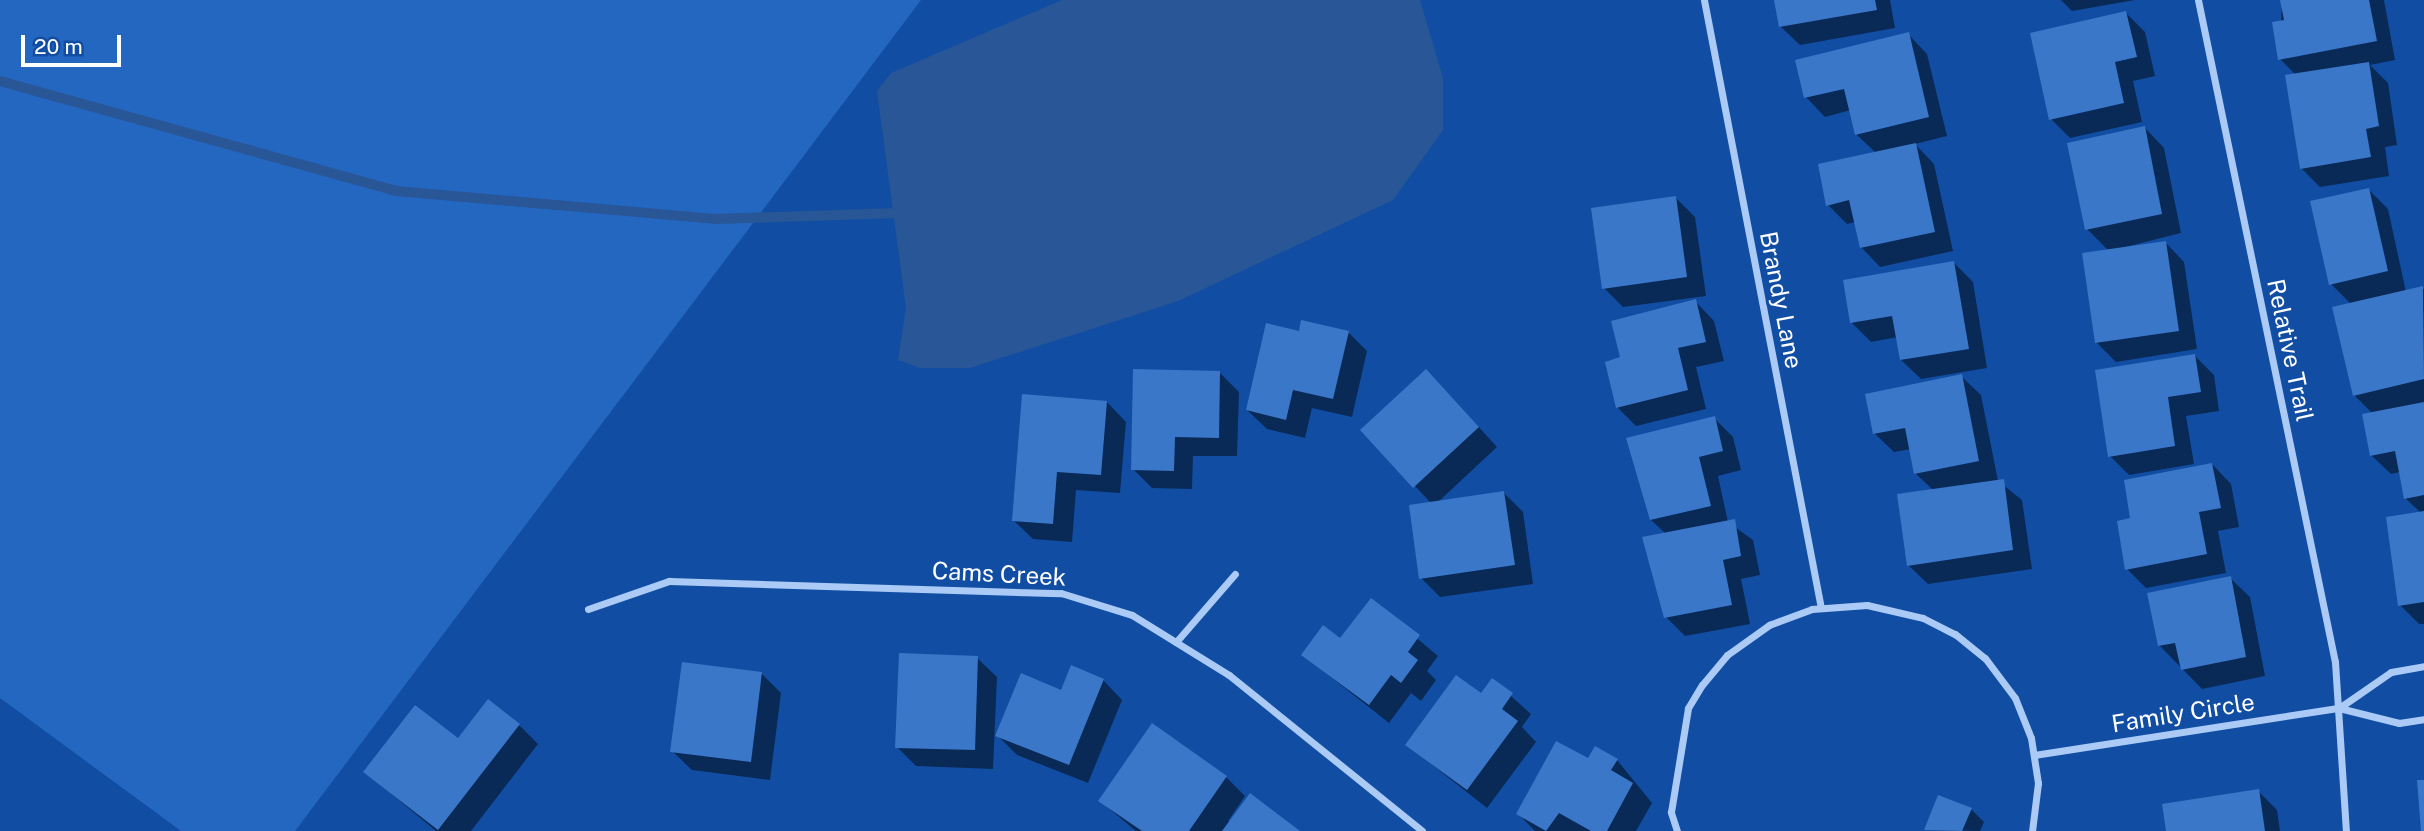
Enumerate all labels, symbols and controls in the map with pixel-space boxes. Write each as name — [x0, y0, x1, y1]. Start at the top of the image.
scale bar — [24, 21, 124, 65]
text: 20 m — [34, 34, 83, 59]
street label: Brandy Lane — [1754, 229, 1808, 371]
street label: Relative Trail — [2261, 276, 2319, 424]
street label: Cams Creek — [931, 556, 1067, 592]
street label: Family Circle — [2109, 687, 2257, 739]

